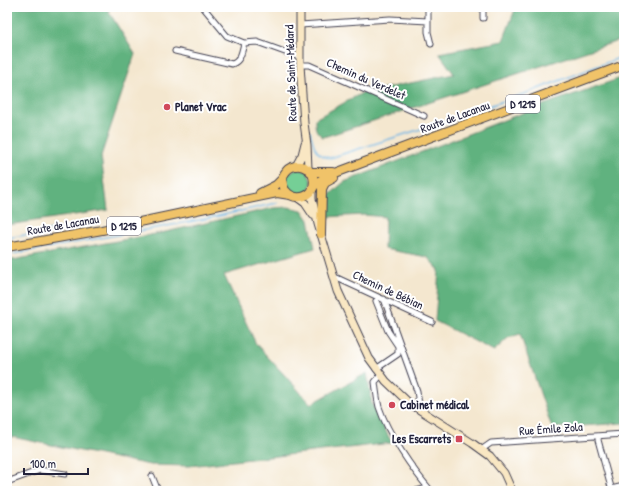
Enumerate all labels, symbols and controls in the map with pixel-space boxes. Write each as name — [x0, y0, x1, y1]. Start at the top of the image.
street label: Route de Saint-Médard — [280, 24, 301, 122]
street label: Chemin du Verdelet — [324, 53, 409, 104]
road number: D 1215 — [506, 95, 540, 113]
street label: Route de Lacanau — [418, 96, 492, 137]
place label: Planet Vrac — [175, 98, 227, 115]
marker: Planet Vrac — [162, 102, 172, 112]
street label: Route de Lacanau — [26, 210, 100, 239]
road number: D 1215 — [107, 217, 141, 235]
street label: Chemin de Bébian — [350, 266, 426, 313]
place label: Cabinet médical — [400, 396, 470, 413]
marker: Cabinet médical — [387, 400, 397, 410]
street label: Rue Émile Zola — [519, 418, 584, 439]
place label: Les Escarrets — [392, 430, 451, 447]
marker: Les Escarrets — [454, 434, 464, 444]
scale bar — [24, 450, 88, 476]
text: 100 m — [30, 455, 56, 472]

